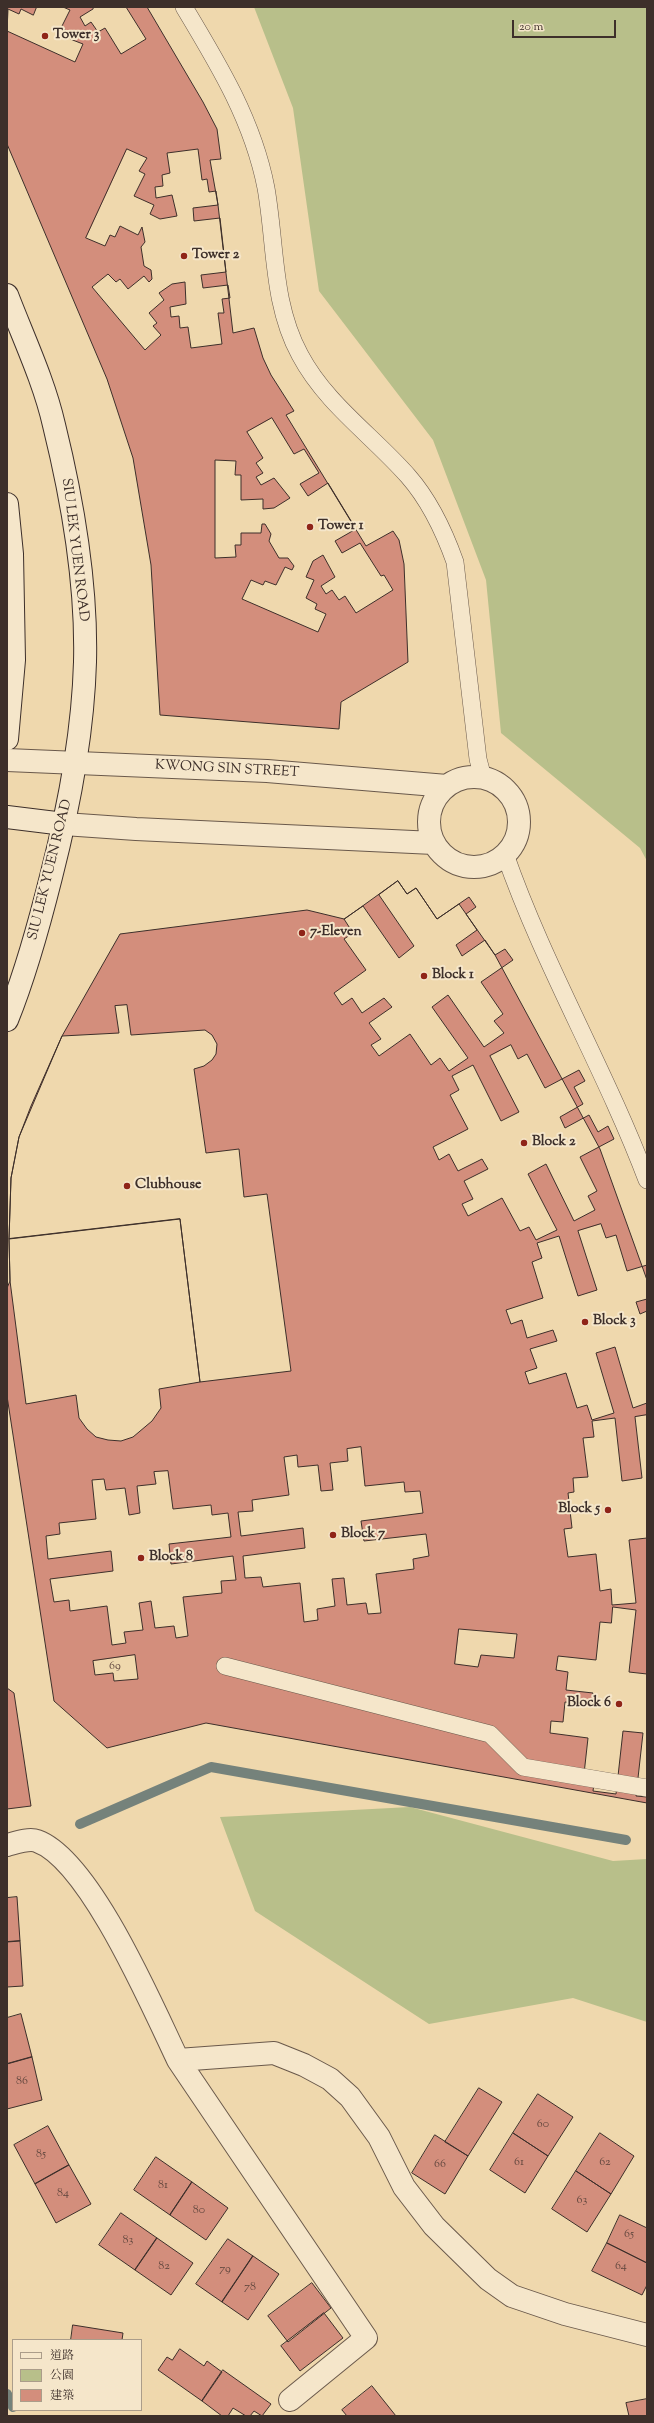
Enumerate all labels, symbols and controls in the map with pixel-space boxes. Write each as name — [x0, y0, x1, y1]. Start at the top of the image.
scale bar — [514, 12, 618, 38]
text: 20 m — [519, 18, 543, 36]
place label: Tower 3 — [53, 28, 99, 44]
marker: Tower 3 — [40, 31, 50, 41]
place label: Tower 2 — [192, 248, 239, 264]
marker: Tower 2 — [179, 251, 189, 261]
street label: SIU LEK YUEN ROAD — [57, 477, 91, 623]
place label: Tower 1 — [318, 519, 363, 535]
marker: Tower 1 — [305, 522, 315, 532]
street label: KWONG SIN STREET — [154, 758, 300, 782]
street label: SIU LEK YUEN ROAD — [25, 798, 77, 942]
place label: 7-Eleven — [310, 925, 362, 941]
marker: 7-Eleven — [297, 928, 307, 938]
place label: Block 1 — [432, 968, 474, 984]
marker: Block 1 — [419, 971, 429, 981]
place label: Block 2 — [532, 1135, 576, 1151]
marker: Block 2 — [519, 1138, 529, 1148]
place label: Clubhouse — [135, 1178, 201, 1194]
marker: Clubhouse — [122, 1181, 132, 1191]
place label: Block 3 — [593, 1314, 636, 1330]
marker: Block 3 — [580, 1317, 590, 1327]
place label: Block 5 — [558, 1502, 600, 1518]
marker: Block 5 — [603, 1505, 613, 1515]
place label: Block 7 — [341, 1527, 385, 1543]
marker: Block 7 — [328, 1530, 338, 1540]
place label: Block 8 — [149, 1550, 193, 1566]
marker: Block 8 — [136, 1553, 146, 1563]
house number: 69 — [109, 1660, 121, 1674]
place label: Block 6 — [567, 1696, 611, 1712]
marker: Block 6 — [614, 1699, 624, 1709]
house number: 86 — [16, 2075, 28, 2089]
house number: 60 — [537, 2118, 549, 2132]
house number: 85 — [36, 2148, 46, 2162]
house number: 61 — [514, 2156, 524, 2170]
house number: 62 — [599, 2156, 611, 2170]
house number: 66 — [434, 2158, 446, 2172]
house number: 81 — [158, 2179, 168, 2193]
house number: 84 — [57, 2187, 69, 2201]
house number: 63 — [577, 2194, 587, 2208]
house number: 80 — [193, 2204, 205, 2218]
house number: 65 — [624, 2228, 634, 2242]
house number: 83 — [123, 2234, 133, 2248]
house number: 82 — [158, 2260, 170, 2274]
house number: 64 — [615, 2260, 627, 2274]
house number: 79 — [219, 2263, 231, 2277]
house number: 78 — [244, 2281, 256, 2295]
legend — [12, 2339, 142, 2411]
text: 道路 — [50, 2347, 74, 2365]
text: 公園 — [50, 2367, 74, 2385]
text: 建築 — [50, 2387, 74, 2405]

